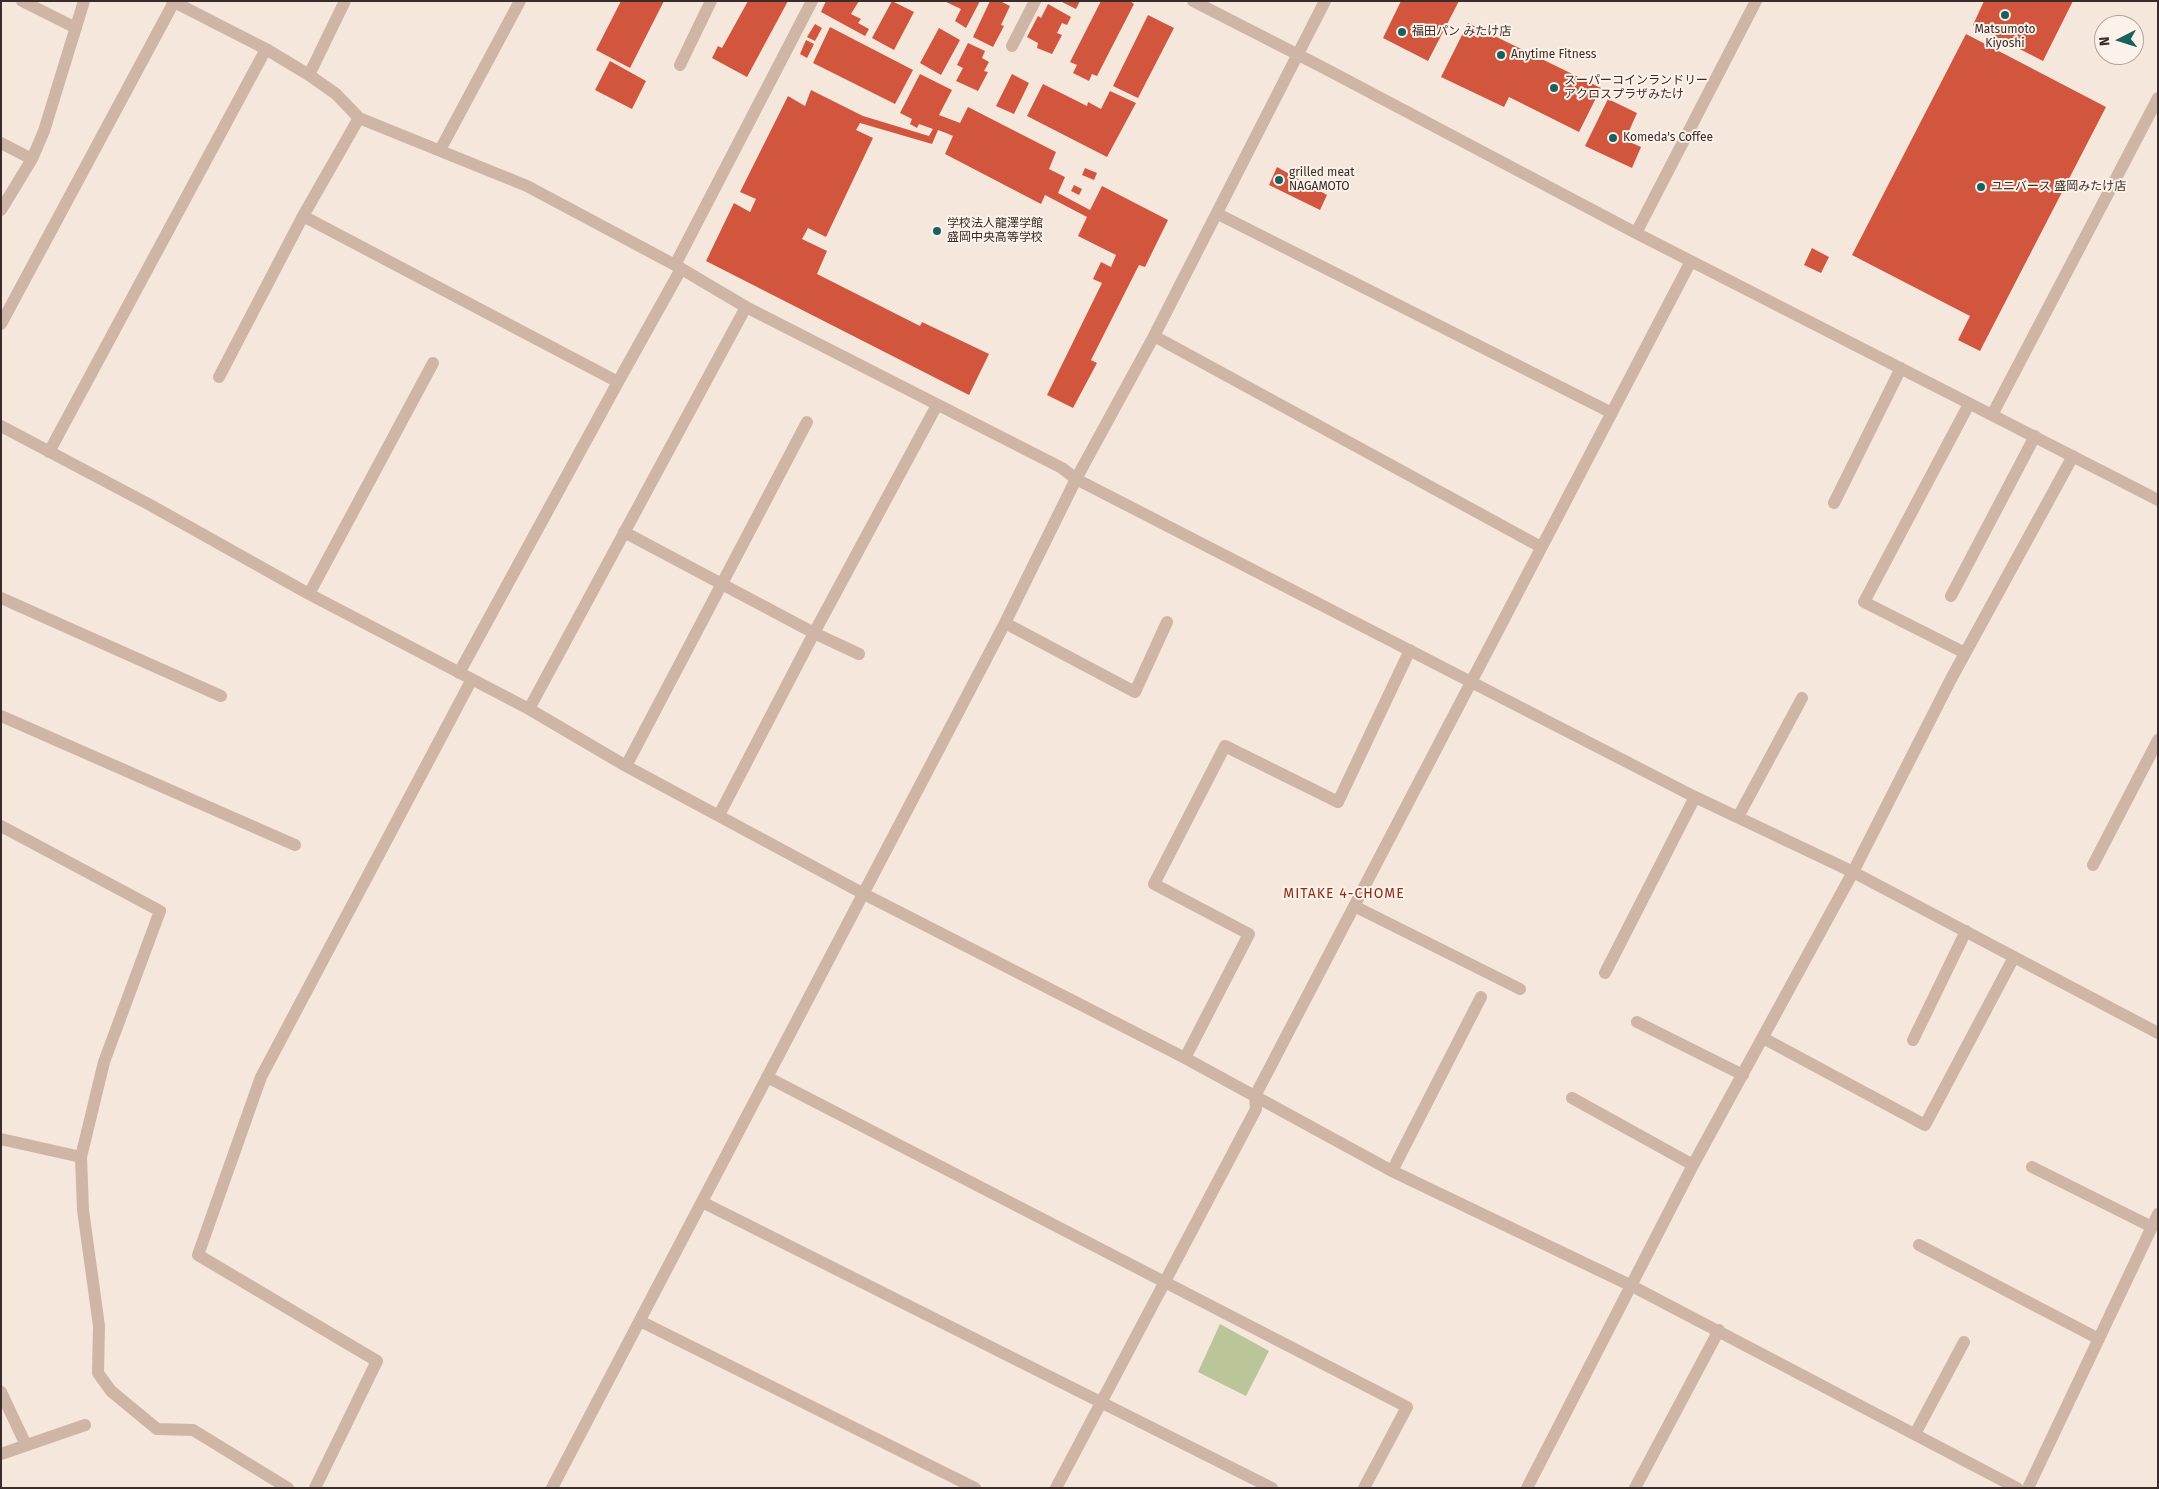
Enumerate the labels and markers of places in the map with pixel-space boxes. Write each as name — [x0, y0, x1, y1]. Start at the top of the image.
marker: Matsumoto Kiyoshi — [1999, 9, 2011, 21]
place label: Matsumoto Kiyoshi — [1974, 23, 2036, 51]
place label: 福田パン みたけ店 — [1412, 25, 1511, 39]
marker: 福田パン みたけ店 — [1396, 26, 1408, 38]
place label: Anytime Fitness — [1511, 48, 1596, 62]
marker: Anytime Fitness — [1495, 49, 1507, 61]
place label: スーパーコインランドリー アクロスプラザみたけ — [1564, 74, 1708, 102]
marker: スーパーコインランドリー アクロスプラザみたけ — [1548, 82, 1560, 94]
place label: Komeda's Coffee — [1623, 131, 1713, 145]
marker: Komeda's Coffee — [1607, 132, 1619, 144]
place label: grilled meat NAGAMOTO — [1289, 166, 1355, 194]
marker: grilled meat NAGAMOTO — [1273, 174, 1285, 186]
place label: ユニバース 盛岡みたけ店 — [1991, 180, 2126, 194]
marker: ユニバース 盛岡みたけ店 — [1975, 181, 1987, 193]
place label: 学校法人龍澤学館 盛岡中央高等学校 — [947, 217, 1043, 245]
marker: 学校法人龍澤学館 盛岡中央高等学校 — [931, 225, 943, 237]

